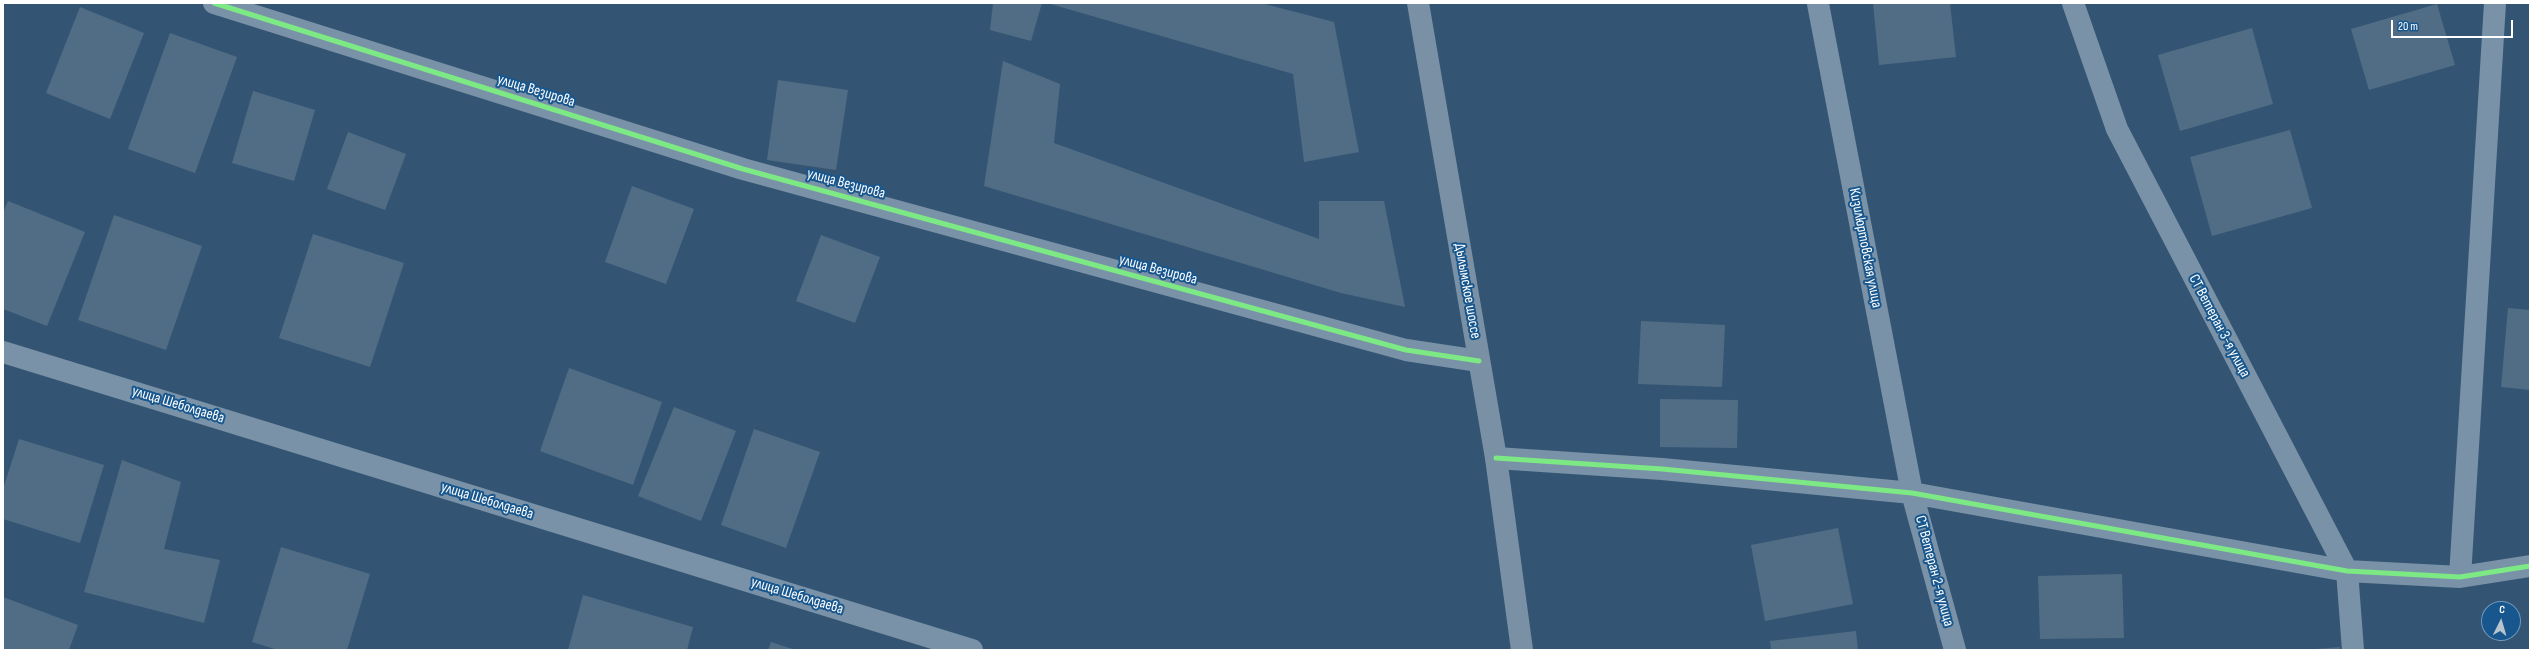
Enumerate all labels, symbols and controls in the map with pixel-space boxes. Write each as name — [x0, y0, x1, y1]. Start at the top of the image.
scale bar — [2393, 12, 2515, 38]
text: 20 m — [2398, 19, 2418, 34]
street label: улица Везирова — [495, 71, 577, 111]
street label: улица Везирова — [805, 165, 887, 203]
street label: Кизилюртовская улица — [1845, 187, 1885, 309]
street label: Дылымское шоссе — [1450, 242, 1484, 340]
street label: улица Везирова — [1117, 251, 1199, 289]
street label: СТ Ветеран 3-я улица — [2184, 271, 2254, 381]
street label: улица Шеболдаева — [130, 382, 226, 428]
street label: улица Шеболдаева — [439, 478, 535, 524]
street label: СТ Ветеран 2-я улица — [1911, 514, 1957, 628]
street label: улица Шеболдаева — [749, 573, 845, 619]
north arrow — [2481, 601, 2521, 641]
text: С — [2499, 603, 2505, 616]

